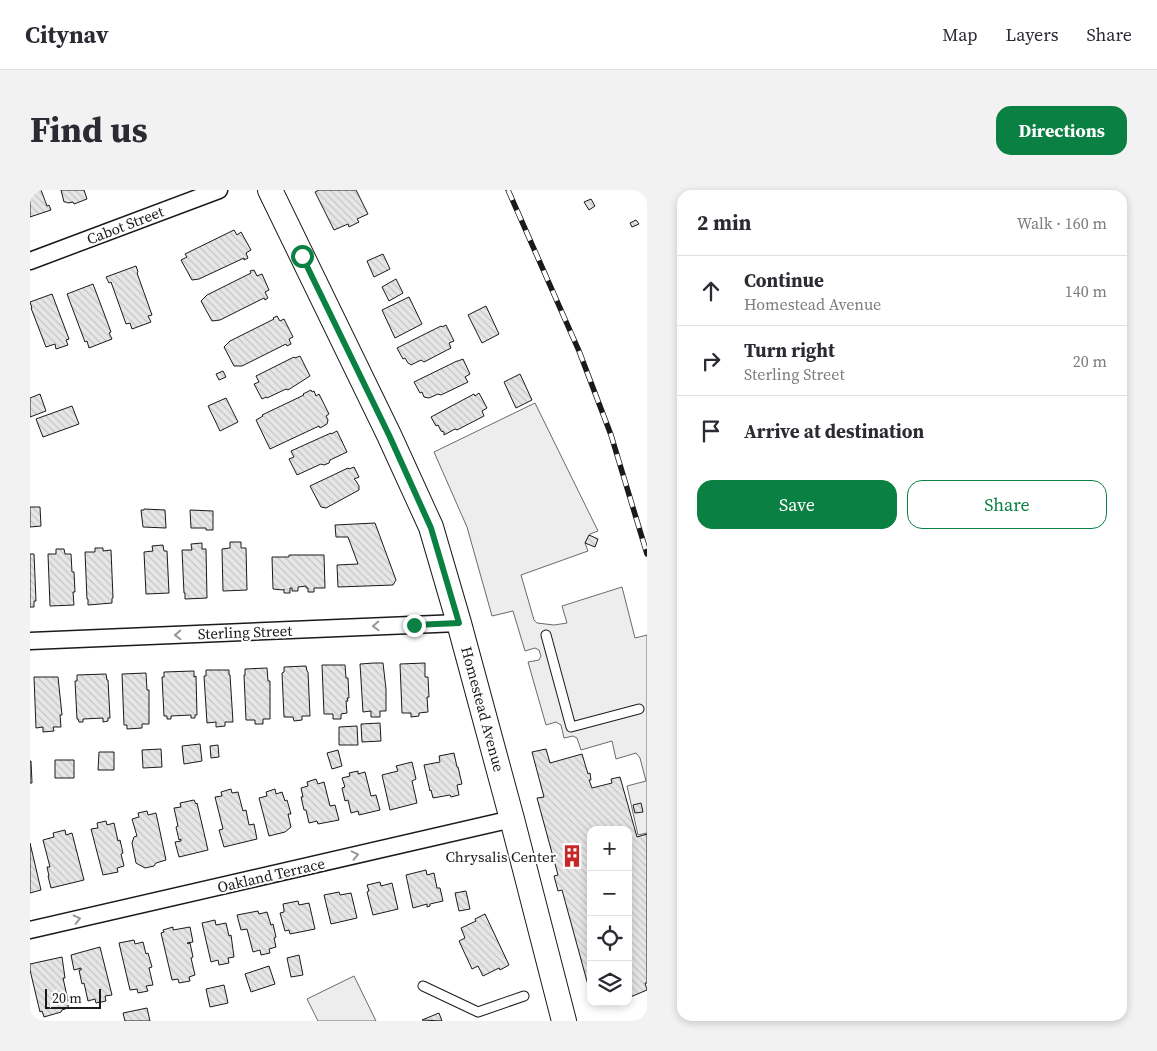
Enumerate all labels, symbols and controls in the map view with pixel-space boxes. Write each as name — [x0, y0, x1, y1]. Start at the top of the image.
text: Citynav — [25, 18, 109, 51]
text: Map — [942, 22, 977, 47]
text: Layers — [1005, 22, 1058, 47]
text: Share — [1086, 22, 1132, 47]
text: Find us — [30, 106, 148, 154]
button: Directions — [996, 106, 1127, 155]
street label: Cabot Street — [83, 201, 167, 249]
text: 2 min — [697, 208, 752, 237]
text: Walk · 160 m — [1017, 212, 1107, 234]
route start — [291, 245, 314, 268]
text: Continue — [744, 267, 824, 293]
icon: ahead — [697, 277, 725, 305]
text: 140 m — [1065, 280, 1107, 302]
text: Homestead Avenue — [744, 293, 881, 315]
text: Turn right — [744, 337, 835, 363]
icon: right — [697, 347, 725, 375]
text: 20 m — [1073, 350, 1107, 372]
text: Sterling Street — [744, 363, 845, 385]
icon: arrive — [697, 417, 725, 445]
text: Arrive at destination — [744, 418, 924, 444]
button: Save — [697, 480, 897, 529]
button: Share — [907, 480, 1107, 529]
route end — [403, 614, 426, 637]
street label: Sterling Street — [198, 620, 293, 644]
one-way arrow — [372, 621, 380, 632]
one-way arrow — [174, 629, 182, 640]
street label: Homestead Avenue — [456, 644, 510, 774]
map controls — [587, 826, 632, 1006]
button: + — [587, 826, 632, 871]
building icon: Chrysalis Center — [559, 843, 585, 869]
place label: Chrysalis Center — [445, 846, 557, 867]
one-way arrow — [351, 850, 360, 861]
street label: Oakland Terrace — [215, 852, 327, 898]
button: − — [587, 871, 632, 916]
one-way arrow — [73, 914, 82, 925]
button: locate — [587, 916, 632, 961]
button: layers — [587, 961, 632, 1006]
scale bar — [45, 986, 101, 1009]
text: 20 m — [52, 988, 82, 1008]

